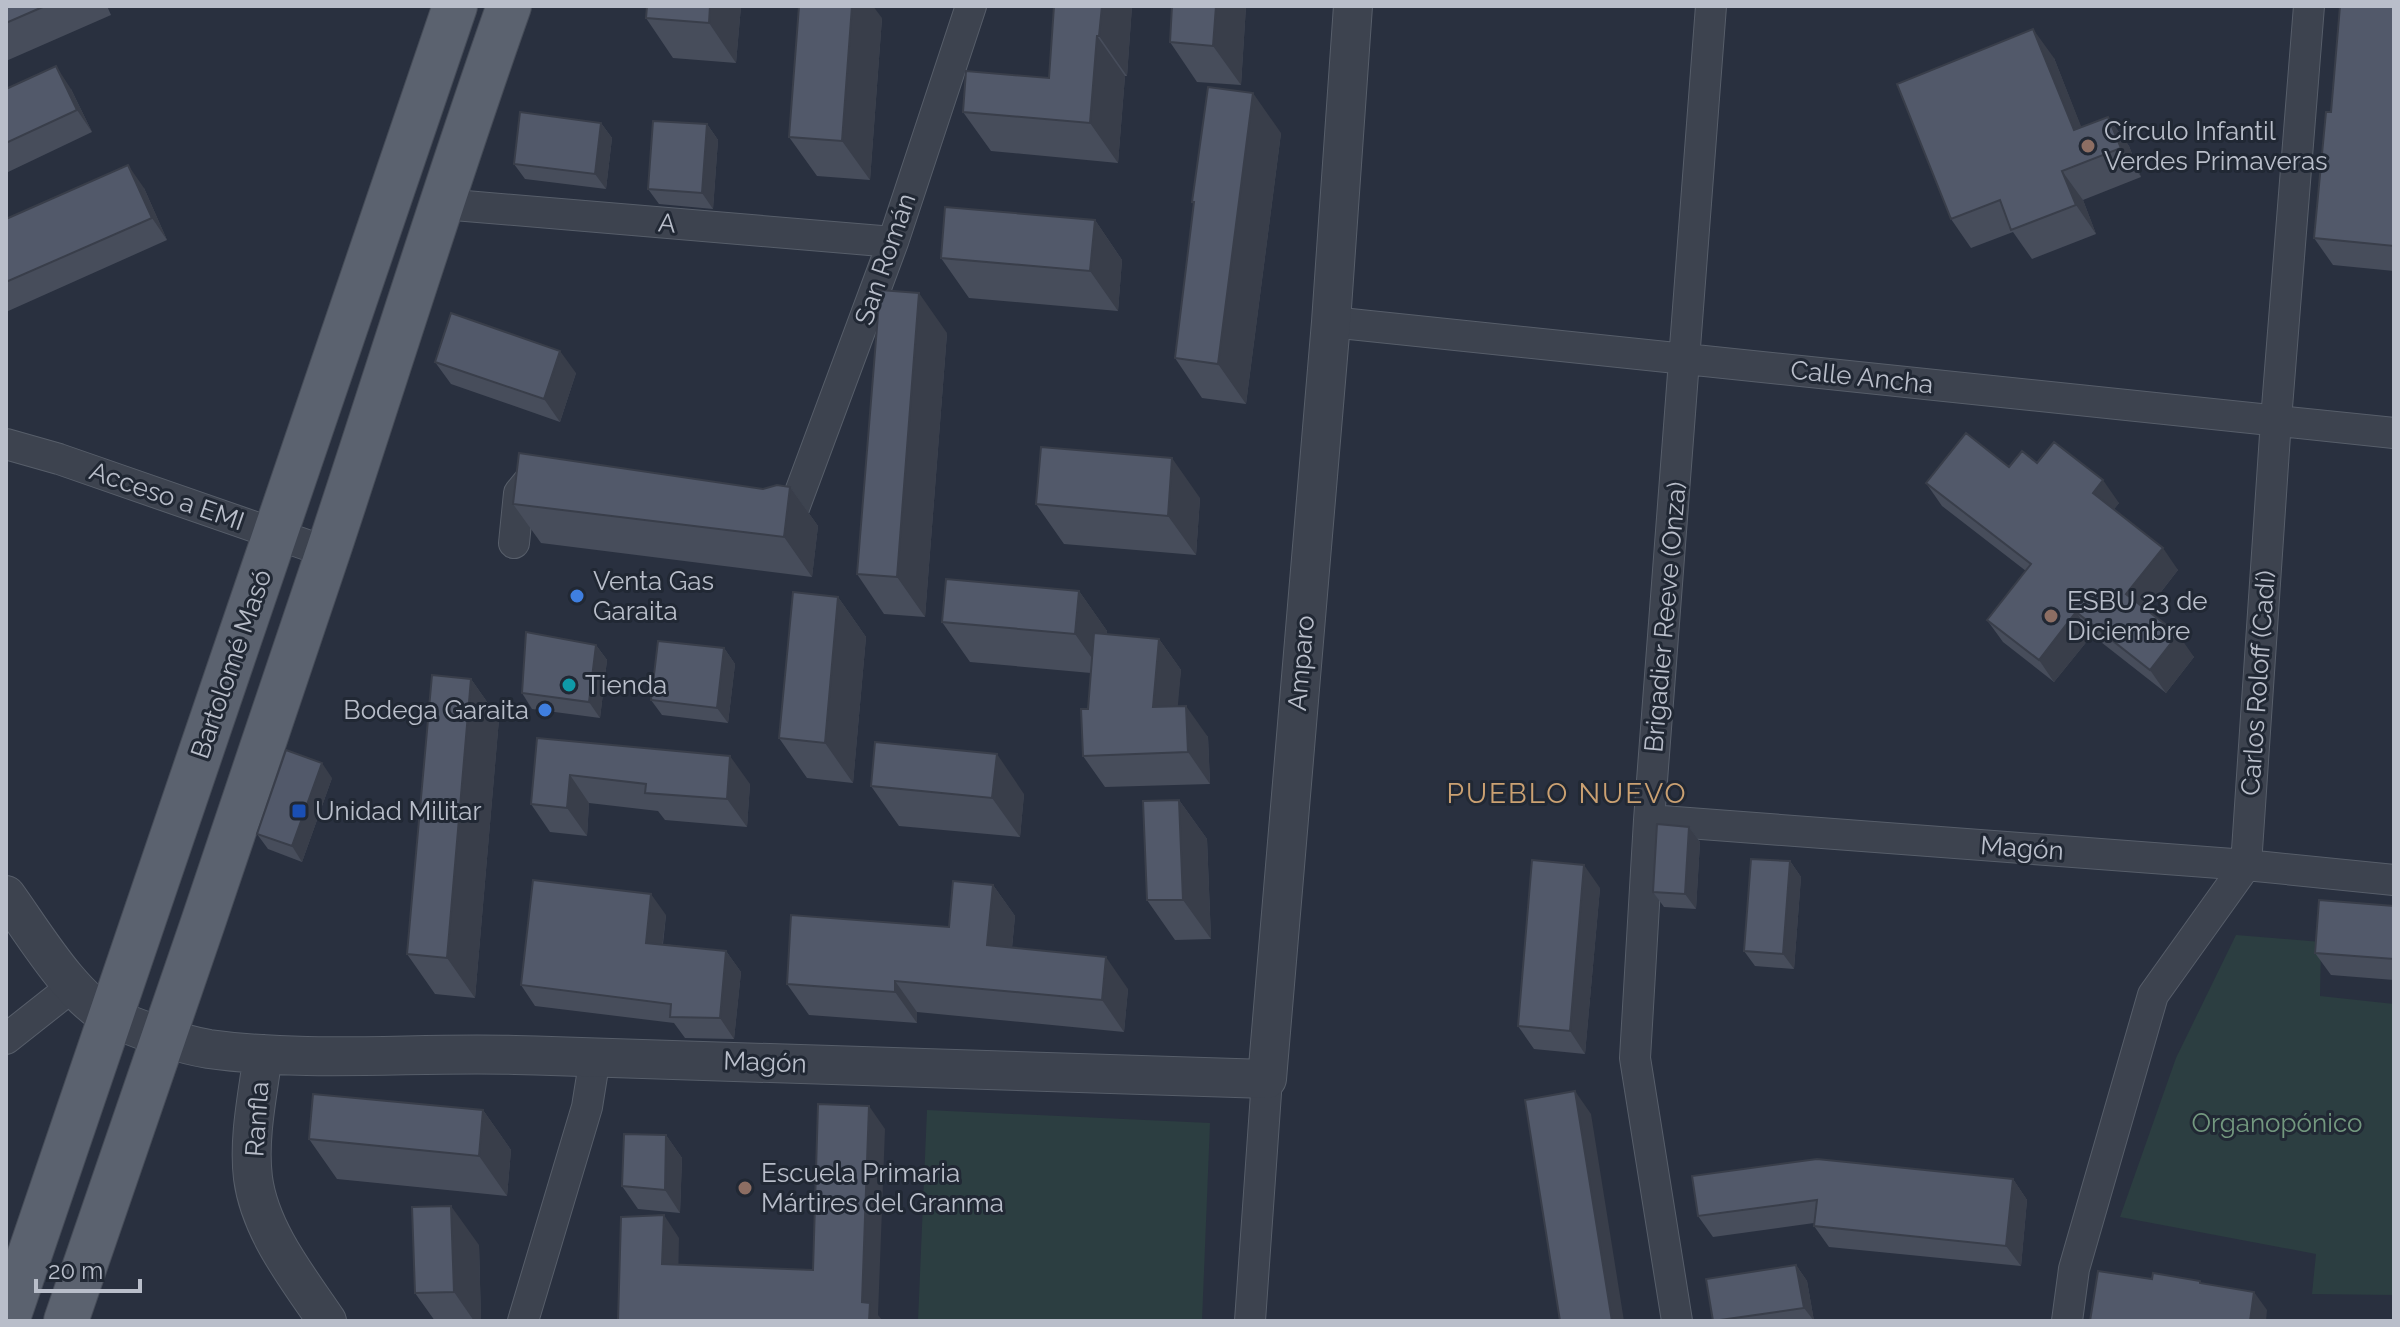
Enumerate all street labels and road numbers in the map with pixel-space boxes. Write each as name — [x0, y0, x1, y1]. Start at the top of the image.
street label: San Román — [849, 189, 921, 329]
street label: A — [657, 207, 677, 239]
street label: Calle Ancha — [1789, 355, 1935, 399]
street label: Acceso a EMI — [86, 456, 248, 536]
street label: Brigadier Reeve (Onza) — [1638, 480, 1692, 754]
street label: Bartolomé Masó — [185, 566, 277, 762]
street label: Carlos Roloff (Cadí) — [2235, 569, 2281, 797]
street label: Amparo — [1282, 614, 1320, 712]
street label: Magón — [1979, 830, 2065, 866]
street label: Magón — [723, 1046, 807, 1078]
street label: Ranfla — [239, 1080, 275, 1158]

